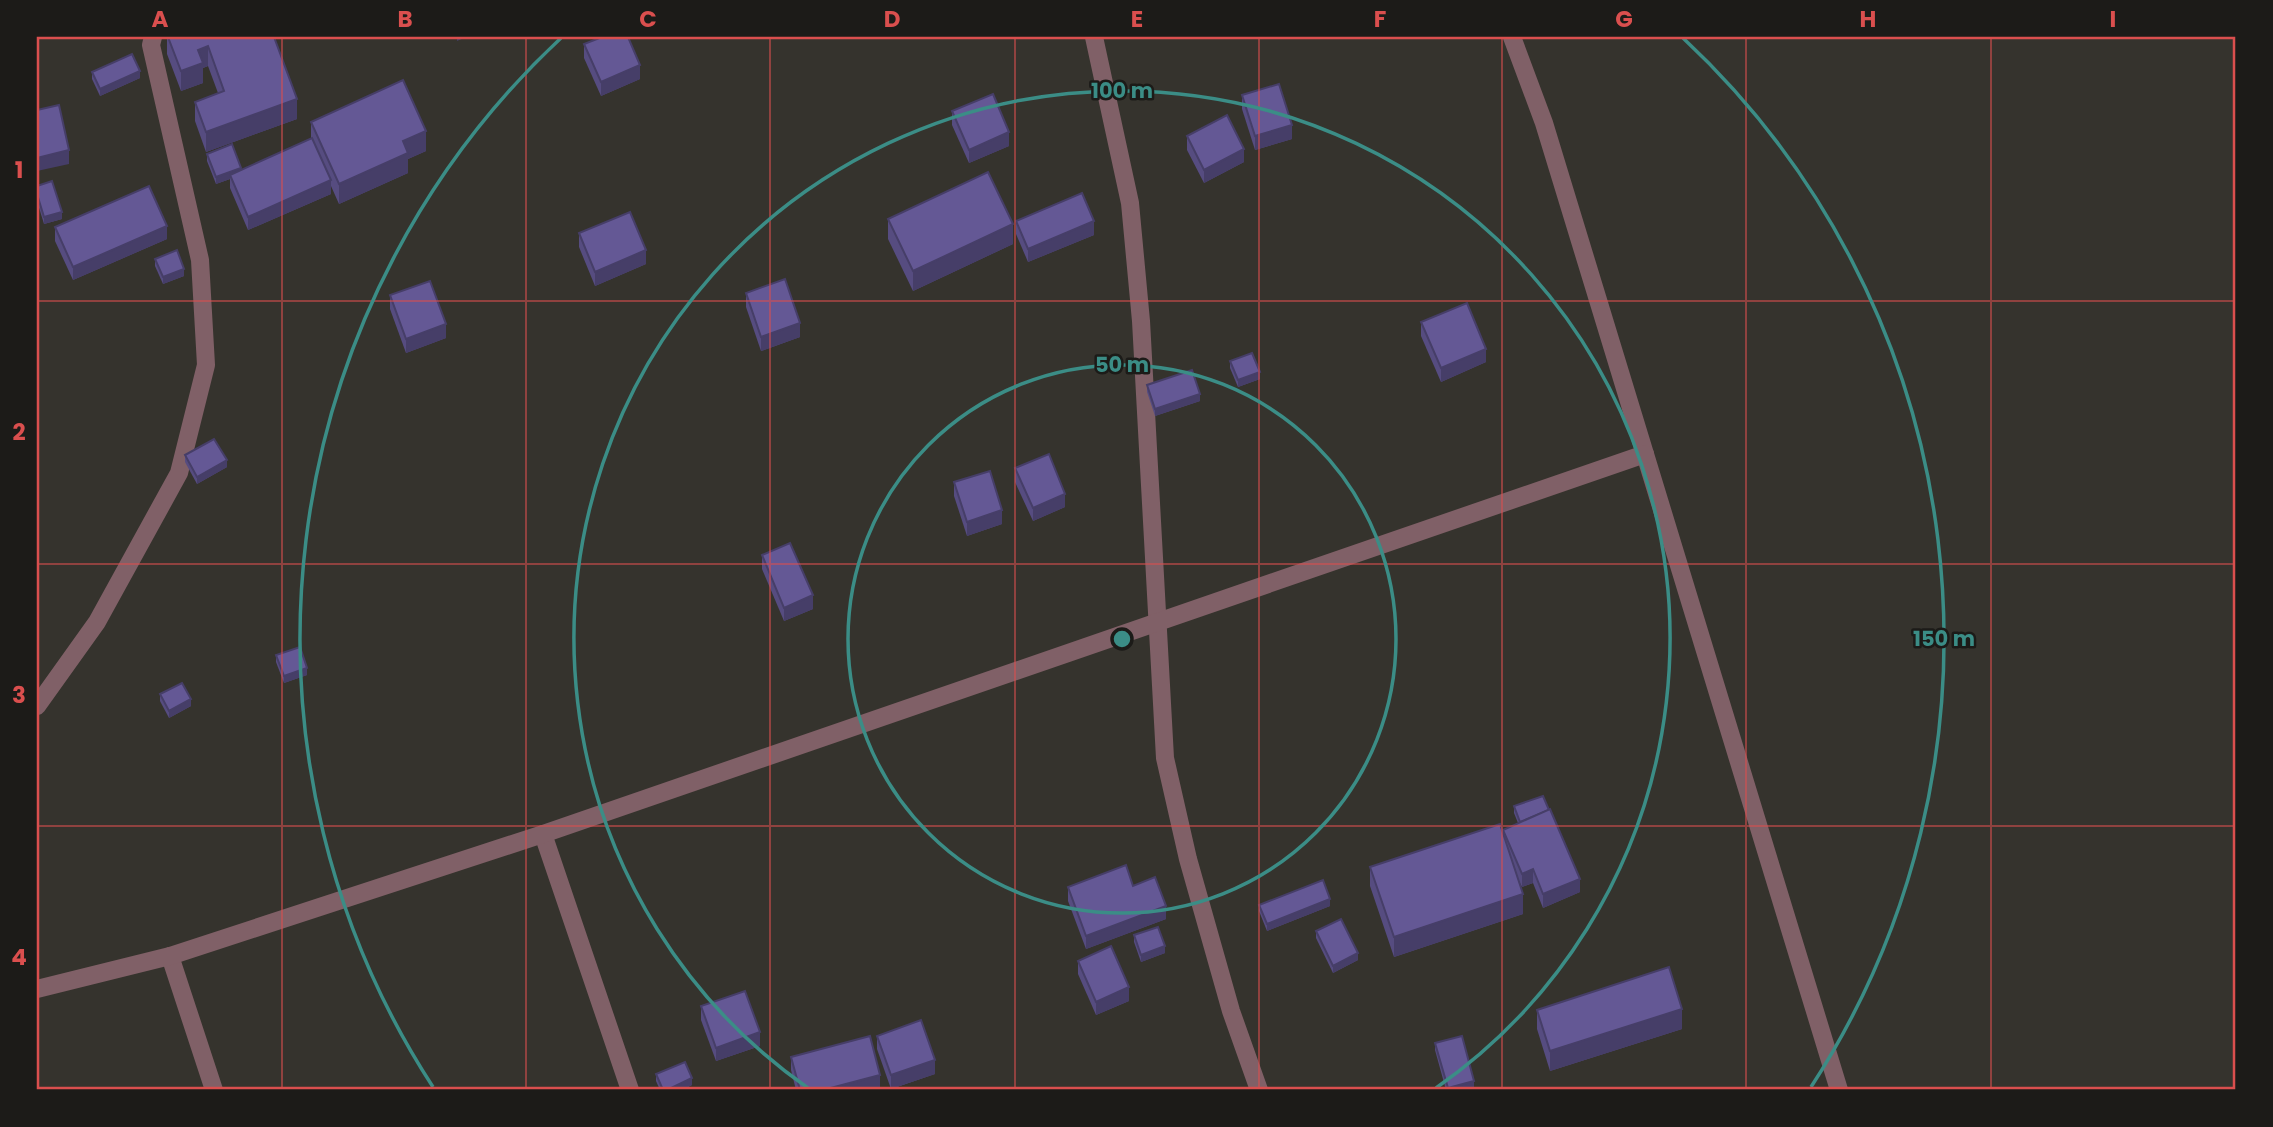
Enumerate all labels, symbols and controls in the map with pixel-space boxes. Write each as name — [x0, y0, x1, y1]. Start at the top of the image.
text: A — [152, 3, 169, 35]
text: B — [397, 3, 413, 35]
text: C — [639, 3, 657, 35]
text: D — [884, 3, 900, 35]
text: E — [1131, 3, 1143, 35]
text: F — [1374, 3, 1386, 35]
text: G — [1615, 3, 1633, 35]
text: H — [1860, 3, 1876, 35]
text: I — [2110, 3, 2116, 35]
text: 100 m — [1091, 76, 1153, 105]
text: 1 — [15, 154, 23, 186]
text: 50 m — [1095, 350, 1149, 379]
text: 2 — [12, 416, 26, 448]
text: 150 m — [1913, 624, 1975, 653]
centre of rings — [1110, 627, 1134, 651]
text: 3 — [12, 679, 26, 711]
text: 4 — [11, 941, 27, 973]

